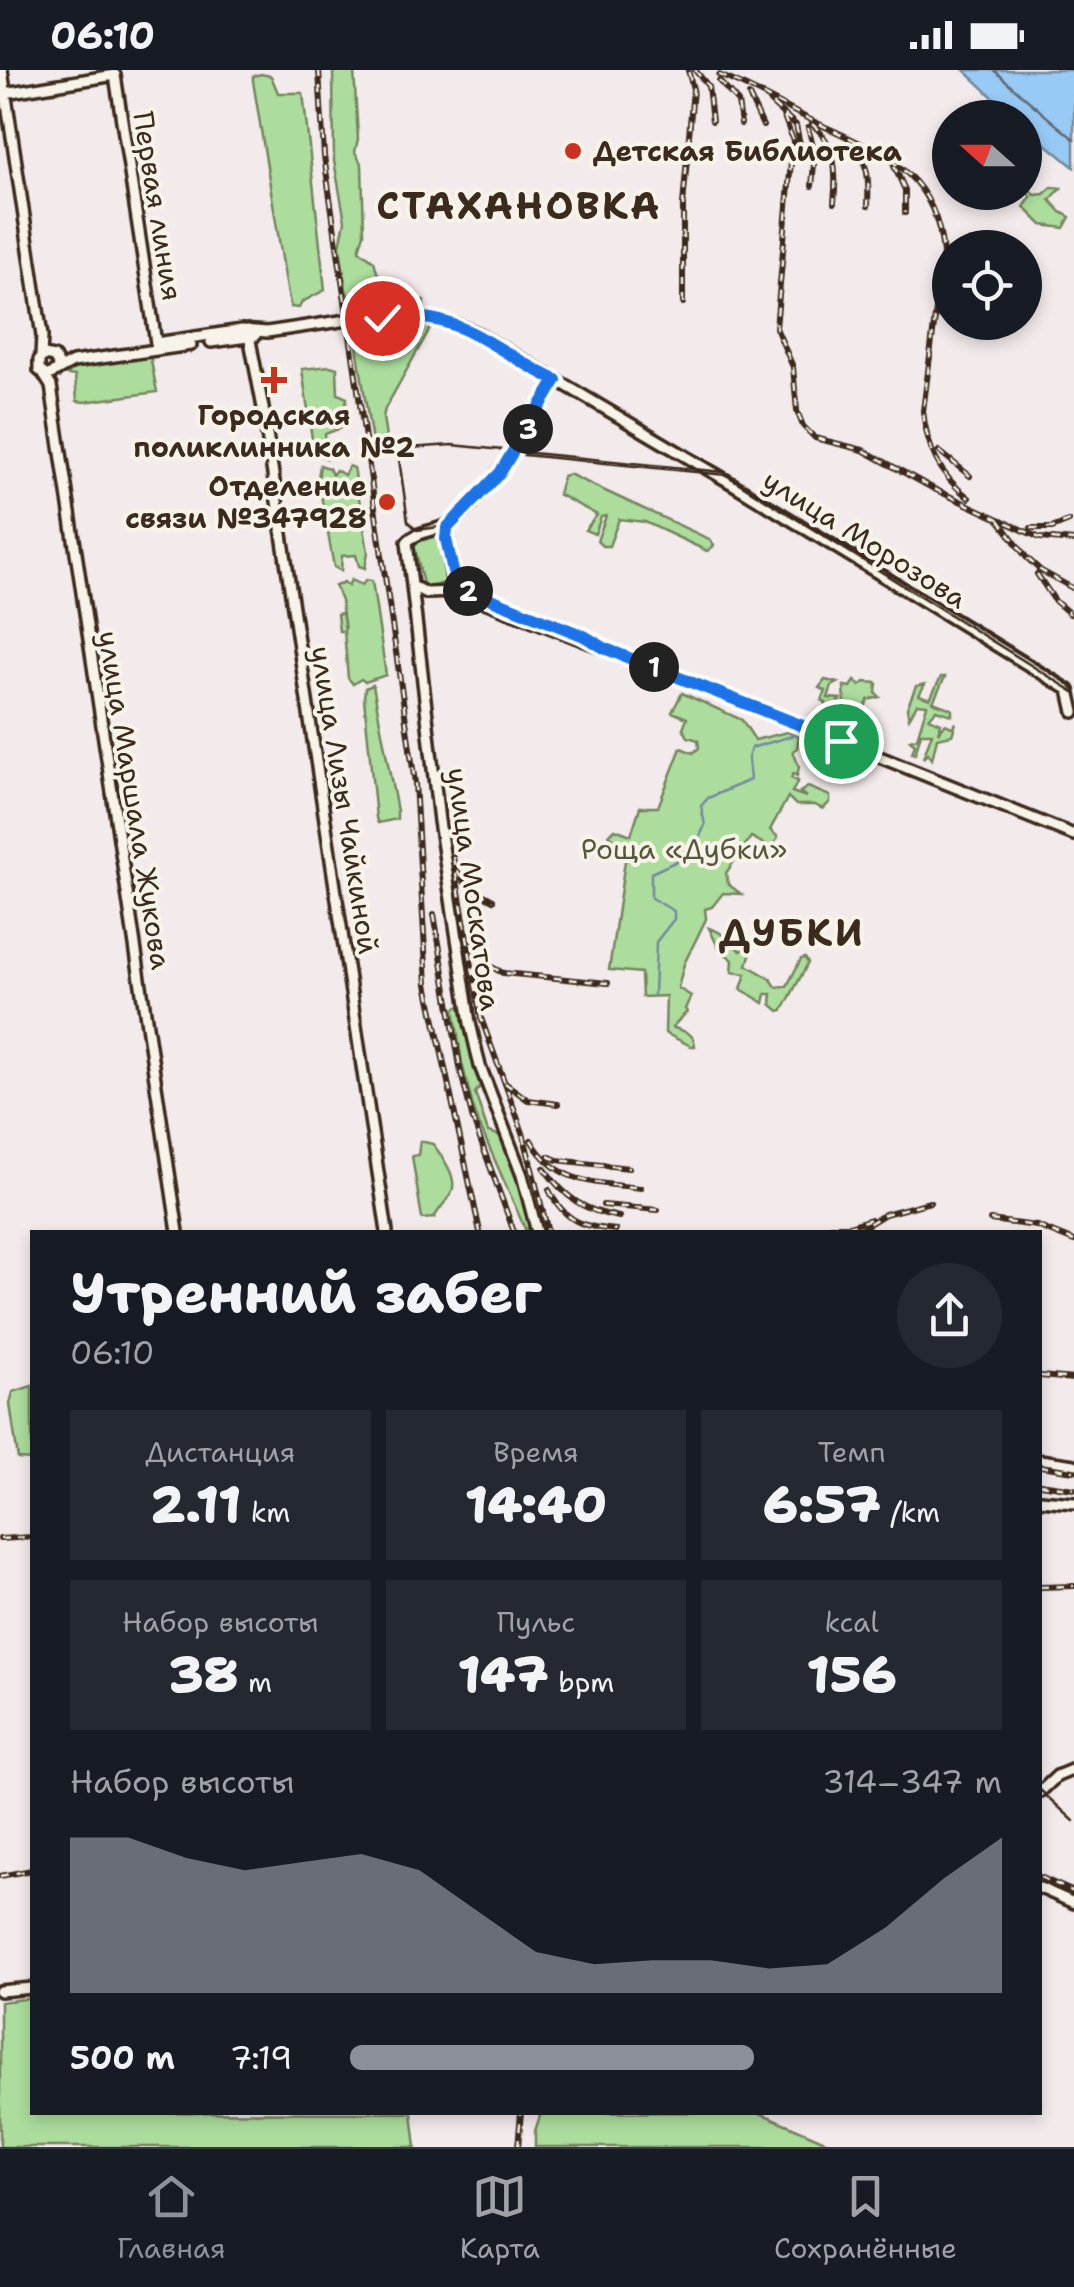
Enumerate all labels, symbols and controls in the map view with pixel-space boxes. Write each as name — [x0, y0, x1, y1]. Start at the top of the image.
text: 06:10 — [50, 10, 155, 61]
north arrow — [932, 100, 1042, 210]
map controls — [932, 100, 1042, 340]
street label: Первая линия — [124, 109, 192, 303]
place label: Детская Библиотека — [593, 132, 902, 170]
marker: Детская Библиотека — [562, 140, 584, 162]
district label: СТАХАНОВКА — [376, 180, 662, 231]
button: locate — [932, 230, 1042, 340]
pin — [340, 276, 425, 361]
icon: check — [355, 291, 410, 346]
marker: Городская поликлинника №2 — [261, 367, 287, 393]
place label: Городская поликлинника №2 — [133, 396, 415, 466]
pin: 3 — [503, 404, 553, 454]
text: 3 — [518, 410, 538, 448]
street label: улица Морозова — [756, 461, 974, 617]
place label: Отделение связи №347928 — [125, 467, 367, 537]
marker: Отделение связи №347928 — [376, 491, 398, 513]
pin: 2 — [443, 566, 493, 616]
text: 2 — [458, 572, 478, 610]
street label: улица Маршала Жукова — [89, 628, 181, 972]
pin: 1 — [629, 642, 679, 692]
street label: улица Лизы Чайкиной — [302, 643, 388, 957]
text: 1 — [648, 648, 660, 686]
pin — [799, 699, 884, 784]
icon: arrive — [814, 714, 869, 769]
street label: улица Москатова — [438, 765, 510, 1013]
park label: Роща «Дубки» — [581, 830, 787, 868]
district label: ДУБКИ — [719, 907, 865, 958]
text: Утренний забег — [70, 1256, 542, 1330]
button: share — [897, 1263, 1002, 1368]
text: 06:10 — [70, 1331, 155, 1374]
text: Дистанция — [145, 1433, 295, 1471]
text: Время — [493, 1433, 579, 1471]
text: Темп — [818, 1433, 886, 1471]
text: 2.11 — [150, 1471, 241, 1538]
text: 14:40 — [465, 1471, 607, 1538]
text: 6:57 — [763, 1471, 881, 1538]
text: km — [241, 1493, 290, 1531]
text: /km — [881, 1493, 940, 1531]
text: Набор высоты — [122, 1603, 319, 1641]
text: Пульс — [497, 1603, 575, 1641]
text: kcal — [824, 1603, 879, 1641]
text: 38 — [168, 1641, 239, 1708]
text: 147 — [458, 1641, 549, 1708]
text: 156 — [807, 1641, 897, 1708]
text: m — [239, 1663, 272, 1701]
text: bpm — [549, 1663, 614, 1701]
text: Набор высоты — [70, 1760, 295, 1803]
text: 314–347 m — [822, 1760, 1002, 1803]
text: 500 m — [70, 2036, 175, 2079]
text: 7:19 — [230, 2036, 292, 2079]
tab: Главная — [117, 2169, 226, 2267]
tab: Карта — [460, 2169, 540, 2267]
tab: Сохранённые — [774, 2169, 957, 2267]

